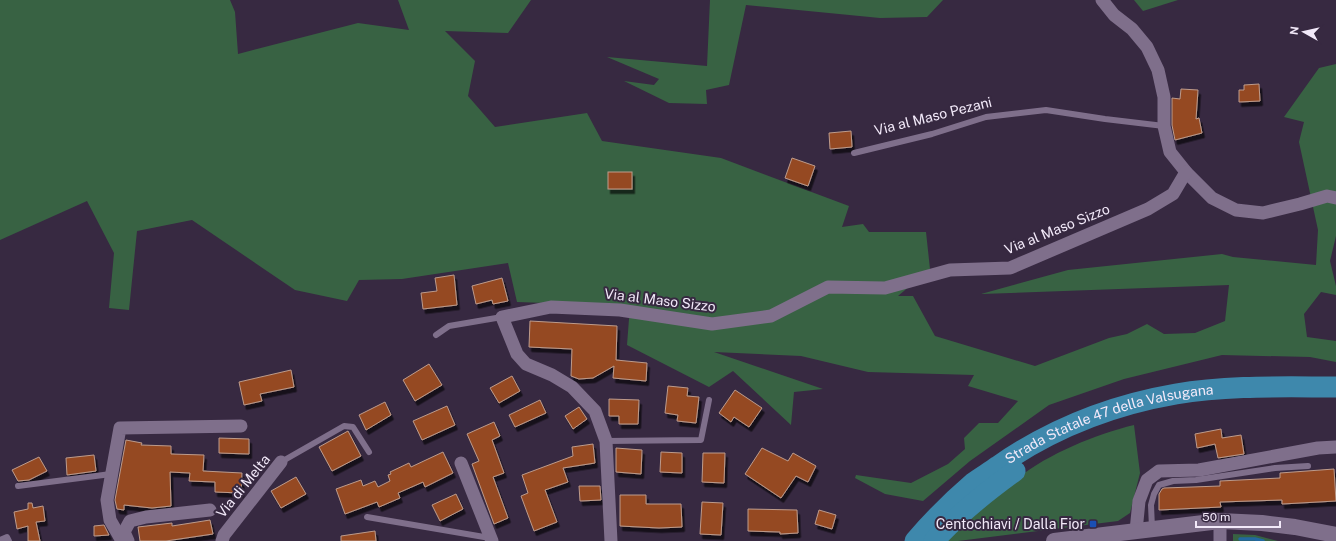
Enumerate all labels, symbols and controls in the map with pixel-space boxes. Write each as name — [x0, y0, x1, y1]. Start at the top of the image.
north arrow — [1284, 12, 1324, 52]
text: N — [1288, 26, 1301, 36]
street label: Via al Maso Pezani — [873, 94, 993, 138]
street label: Via al Maso Sizzo — [1002, 201, 1112, 257]
street label: Via al Maso Sizzo — [603, 285, 717, 315]
street label: Strada Statale 47 della Valsugana — [1002, 381, 1214, 467]
street label: Via di Melta — [213, 451, 273, 521]
scale bar — [1196, 503, 1280, 529]
text: 50 m — [1202, 510, 1230, 524]
place label: Centochiavi / Dalla Fior — [936, 516, 1085, 532]
marker: Centochiavi / Dalla Fior — [1088, 519, 1098, 529]

